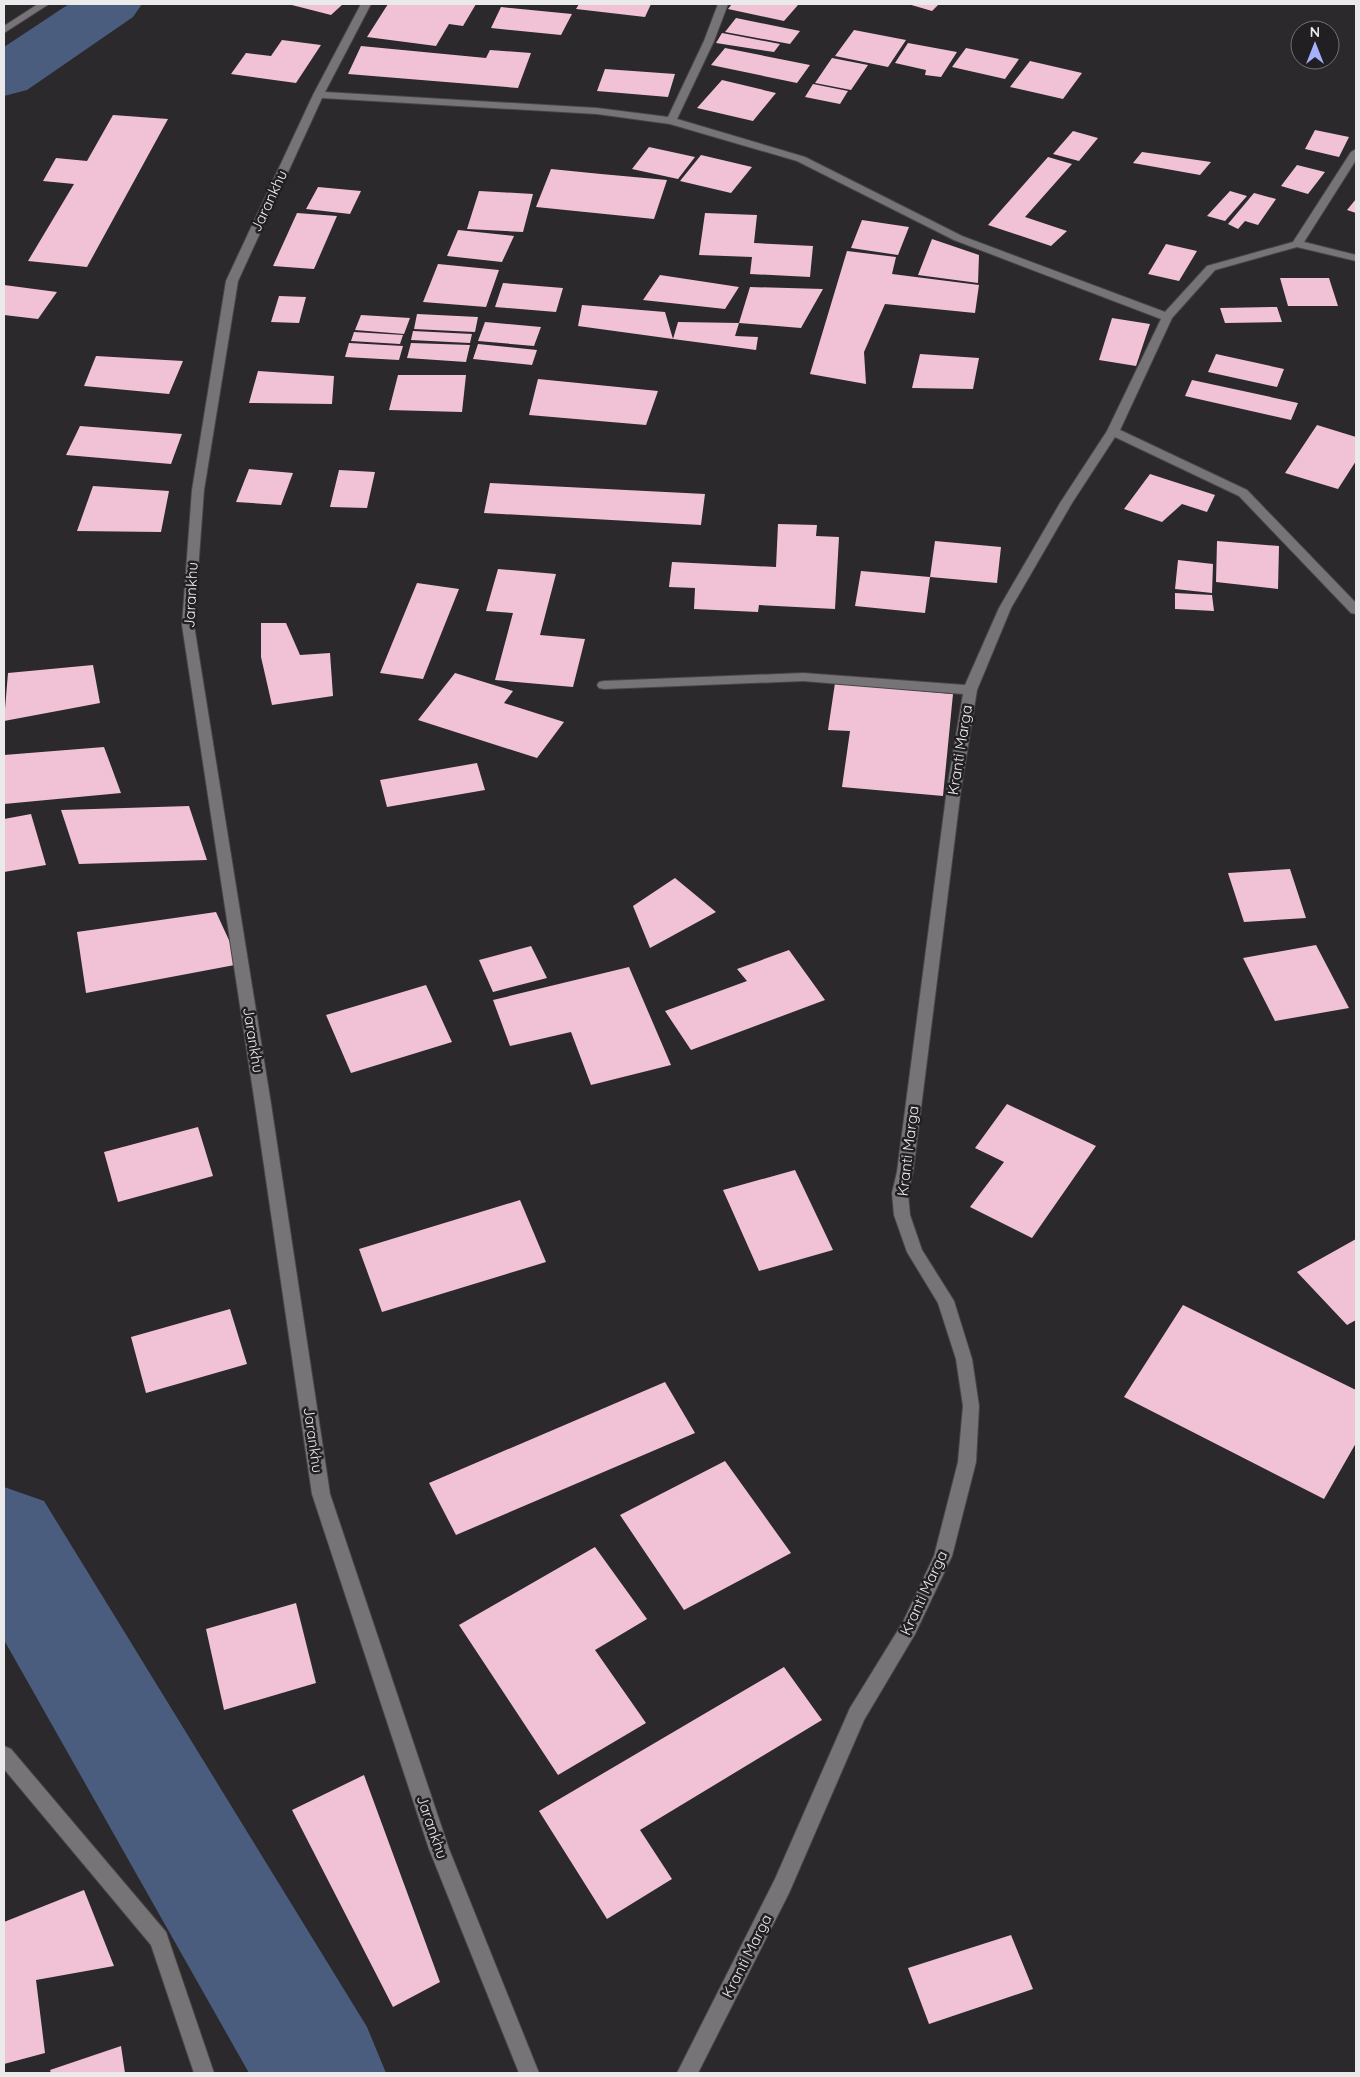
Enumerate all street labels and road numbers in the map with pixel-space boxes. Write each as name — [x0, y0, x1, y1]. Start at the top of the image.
street label: Jarankhu — [246, 167, 291, 235]
street label: Jarankhu — [179, 562, 202, 628]
street label: Kranti Marga — [943, 703, 976, 796]
street label: Jarankhu — [239, 1006, 268, 1074]
street label: Kranti Marga — [893, 1105, 922, 1197]
street label: Jarankhu — [299, 1406, 327, 1474]
street label: Kranti Marga — [896, 1547, 951, 1638]
street label: Jarankhu — [413, 1793, 452, 1861]
street label: Kranti Marga — [717, 1911, 776, 2001]

